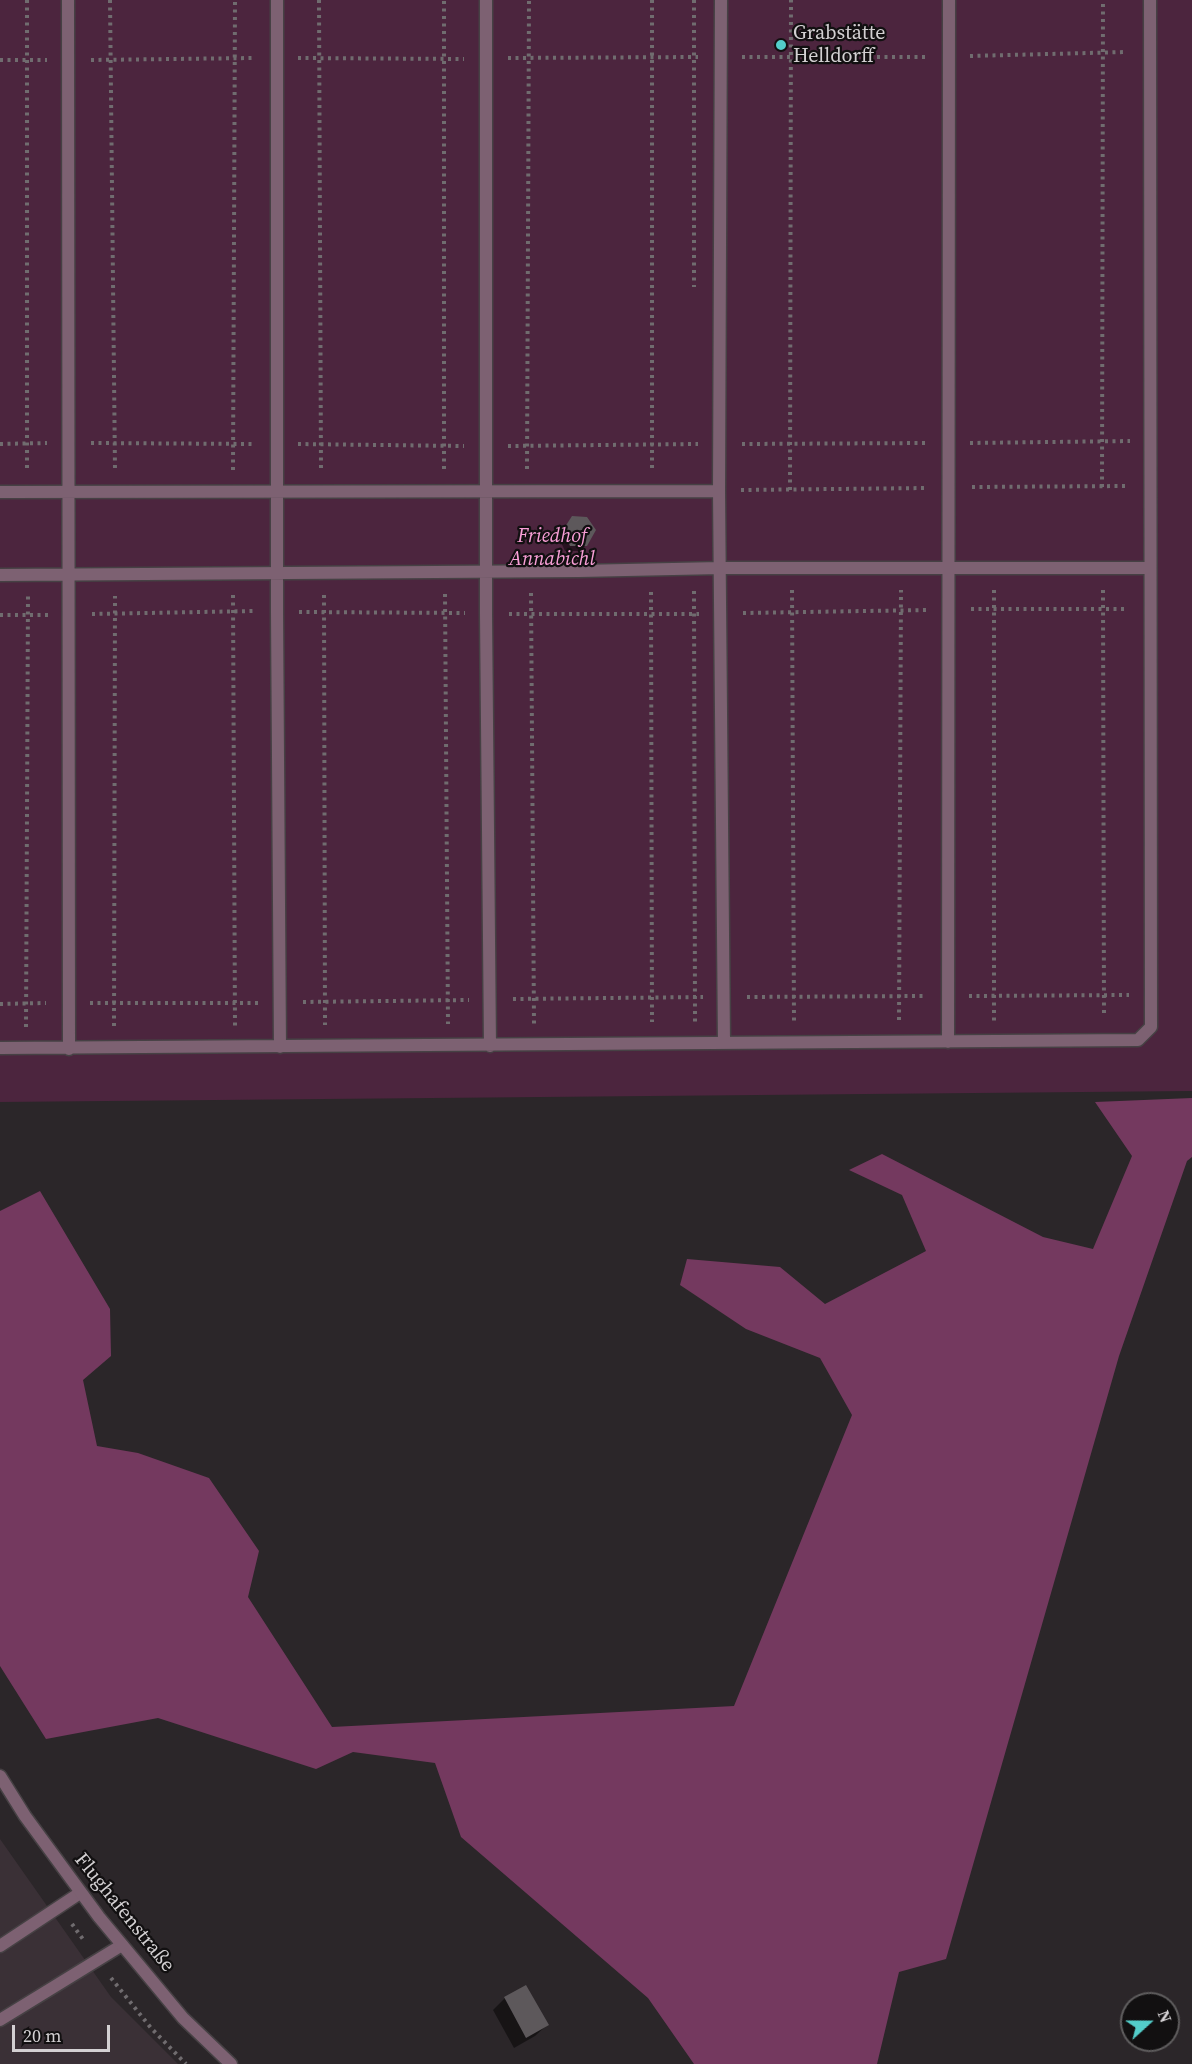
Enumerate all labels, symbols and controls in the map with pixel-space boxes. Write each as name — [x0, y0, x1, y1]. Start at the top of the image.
place label: Grabstätte Helldorff — [793, 22, 885, 69]
marker: Grabstätte Helldorff — [774, 38, 788, 52]
park label: Friedhof Annabichl — [509, 525, 595, 572]
street label: Flughafenstraße — [69, 1849, 179, 1977]
north arrow — [1120, 1992, 1180, 2052]
text: N — [1153, 2007, 1177, 2026]
scale bar — [15, 2013, 112, 2051]
text: 20 m — [23, 2023, 61, 2048]

